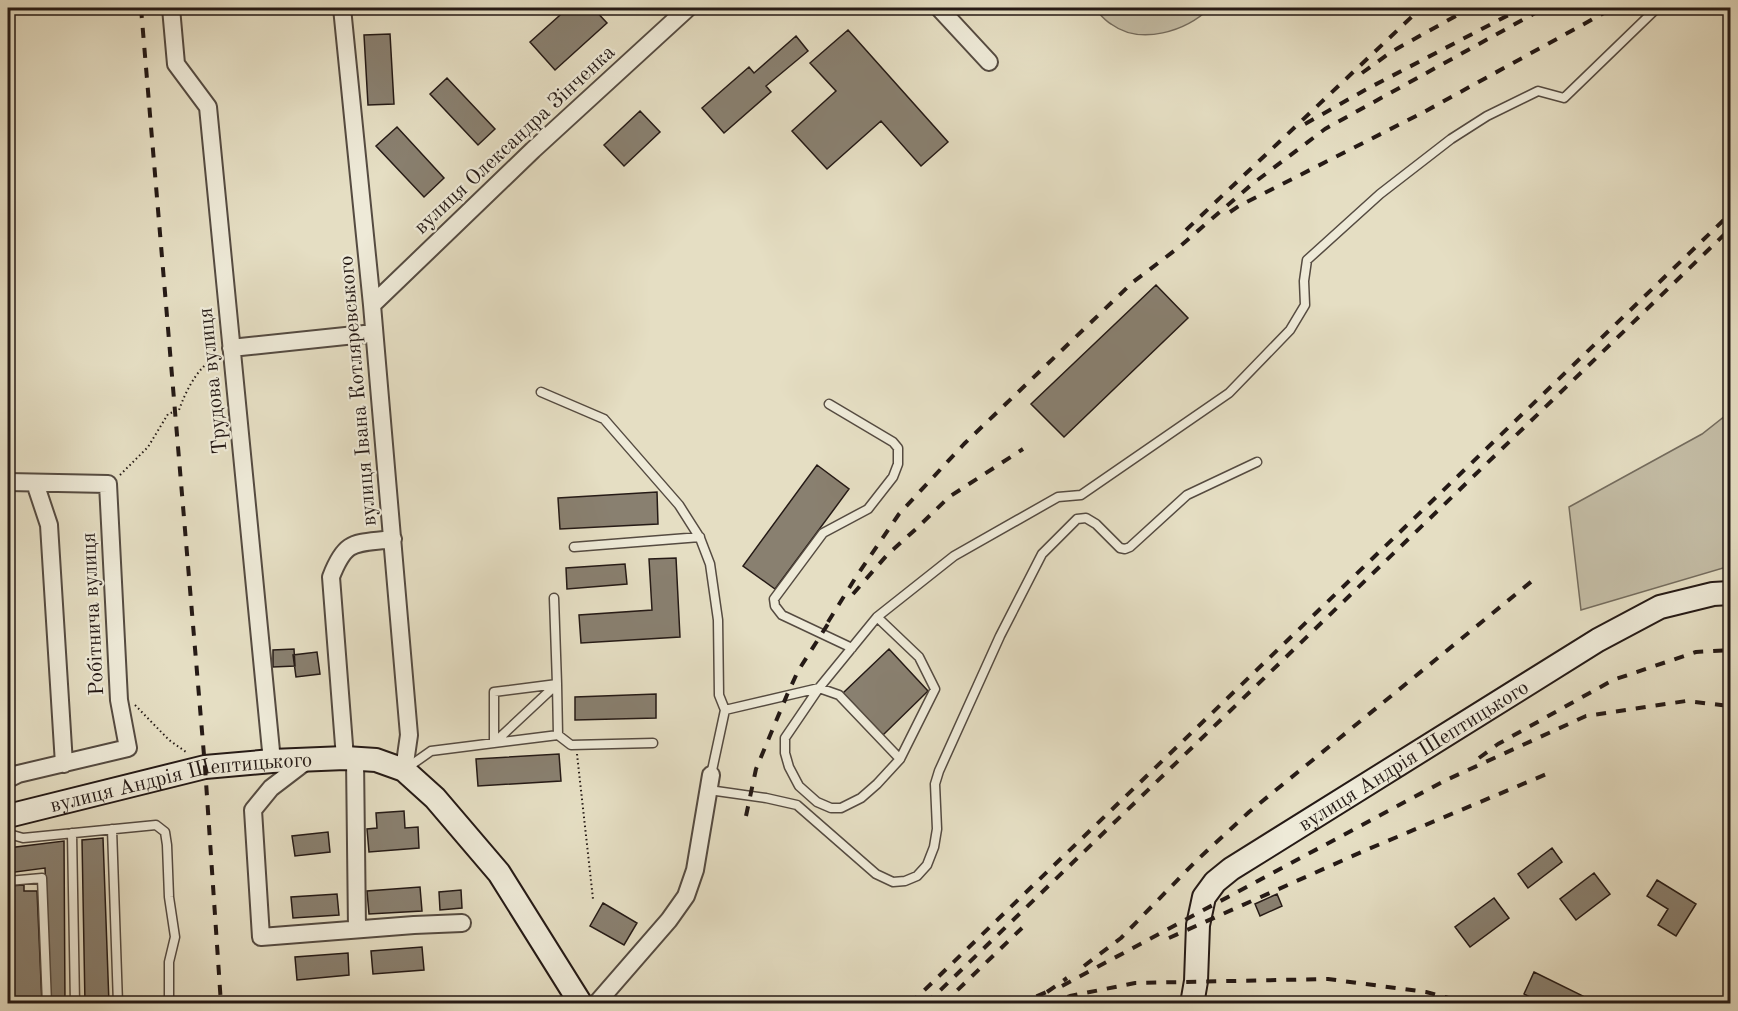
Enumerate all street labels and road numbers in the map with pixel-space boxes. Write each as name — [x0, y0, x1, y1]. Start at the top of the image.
street label: вулиця Олександра Зінченка — [410, 42, 620, 239]
street label: вулиця Івана Котляревського — [336, 255, 381, 527]
street label: Трудова вулиця — [195, 307, 232, 455]
street label: Робітнича вулиця — [79, 532, 108, 696]
street label: вулиця Андрія Шептицького — [1295, 677, 1533, 836]
street label: вулиця Андрія Шептицького — [48, 750, 313, 817]

